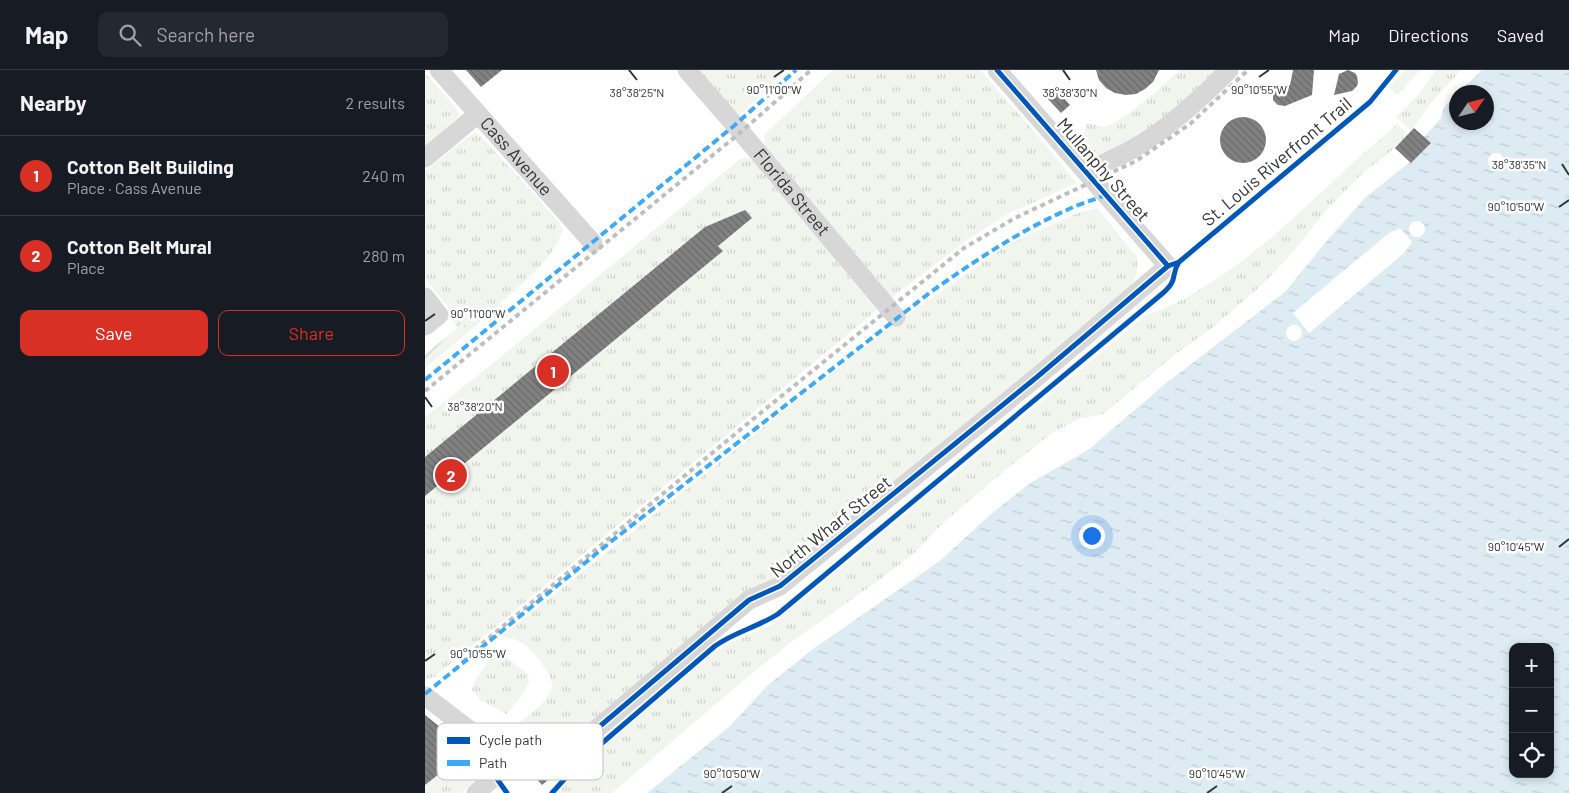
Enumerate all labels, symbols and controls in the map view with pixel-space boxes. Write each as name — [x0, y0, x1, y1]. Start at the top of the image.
search box — [98, 12, 448, 57]
text: Map — [25, 20, 68, 49]
icon: search — [116, 21, 144, 49]
text: Search here — [156, 23, 255, 46]
text: Map — [1328, 24, 1360, 46]
text: Directions — [1388, 24, 1469, 46]
text: Saved — [1497, 24, 1544, 46]
text: 90°11'00"W — [747, 82, 802, 96]
text: 90°10'55"W — [1231, 82, 1288, 96]
text: 38°38'25"N — [610, 85, 664, 99]
text: 38°38'30"N — [1042, 85, 1098, 99]
north arrow — [1449, 85, 1494, 130]
text: Nearby — [20, 90, 86, 115]
street label: St. Louis Riverfront Trail — [1197, 92, 1356, 230]
text: 2 results — [346, 93, 405, 112]
street label: Cass Avenue — [476, 112, 558, 200]
street label: Mullanphy Street — [1053, 113, 1155, 226]
street label: Florida Street — [750, 144, 835, 240]
text: Cotton Belt Building — [67, 155, 234, 178]
text: 38°38'35"N — [1492, 157, 1546, 171]
text: 1 — [33, 166, 39, 185]
text: 240 m — [362, 166, 405, 185]
text: Place · Cass Avenue — [67, 178, 202, 197]
text: 90°10'50"W — [1488, 199, 1545, 213]
text: Cotton Belt Mural — [67, 235, 212, 258]
text: 2 — [32, 246, 40, 265]
text: 280 m — [363, 246, 405, 265]
text: Place — [67, 258, 105, 277]
text: 90°11'00"W — [451, 306, 506, 320]
button: Save — [20, 310, 208, 356]
button: Share — [218, 310, 405, 356]
pin: 1 — [537, 352, 569, 390]
text: 38°38'20"N — [447, 399, 503, 413]
pin: 2 — [435, 456, 467, 494]
street label: North Wharf Street — [765, 471, 895, 582]
your location — [1079, 523, 1105, 549]
text: 90°10'45"W — [1488, 539, 1545, 553]
map controls — [1509, 643, 1554, 778]
button: + — [1509, 643, 1554, 688]
text: 90°10'55"W — [450, 646, 507, 660]
button: − — [1509, 688, 1554, 733]
legend — [437, 723, 603, 780]
text: Cycle path — [479, 731, 542, 748]
button: locate — [1509, 733, 1554, 778]
text: Path — [479, 754, 507, 771]
text: 90°10'50"W — [704, 766, 761, 780]
text: 90°10'45"W — [1189, 766, 1246, 780]

